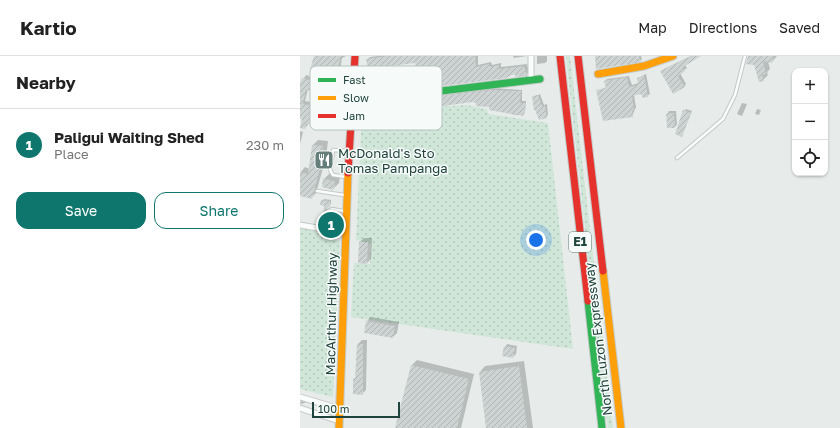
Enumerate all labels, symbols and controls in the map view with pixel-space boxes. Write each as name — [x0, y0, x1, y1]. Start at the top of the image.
text: Kartio — [20, 16, 77, 39]
text: Map — [638, 19, 667, 36]
text: Directions — [689, 19, 757, 36]
text: Saved — [779, 19, 820, 36]
legend — [310, 66, 442, 130]
map controls — [792, 68, 828, 176]
button: + — [792, 68, 828, 104]
text: Nearby — [16, 72, 76, 93]
text: Fast — [343, 73, 366, 86]
text: Slow — [343, 91, 369, 104]
button: − — [792, 104, 828, 140]
text: Jam — [343, 109, 365, 122]
text: Paligui Waiting Shed — [54, 128, 204, 146]
text: 1 — [26, 137, 32, 153]
text: 230 m — [246, 137, 284, 153]
button: locate — [792, 140, 828, 176]
place label: McDonald's Sto Tomas Pampanga — [338, 145, 448, 176]
text: Place — [54, 146, 89, 162]
restaurant icon: McDonald's Sto Tomas Pampanga — [313, 149, 335, 171]
button: Save — [16, 192, 146, 229]
button: Share — [154, 192, 284, 229]
pin: 1 — [318, 210, 344, 240]
your location — [526, 230, 546, 250]
road number: E1 — [569, 232, 591, 252]
street label: MacArthur Highway — [322, 252, 340, 376]
street label: North Luzon Expressway — [581, 261, 615, 416]
scale bar — [312, 400, 400, 419]
text: 100 m — [318, 402, 349, 415]

